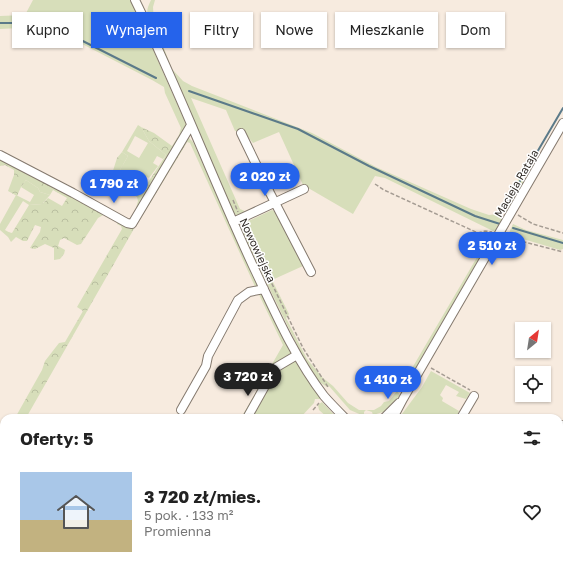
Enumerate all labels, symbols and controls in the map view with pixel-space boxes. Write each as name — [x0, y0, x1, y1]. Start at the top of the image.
chip: Kupno — [12, 12, 83, 48]
chip: Wynajem — [91, 12, 182, 48]
chip: Filtry — [190, 12, 253, 48]
chip: Nowe — [261, 12, 327, 48]
chip: Mieszkanie — [335, 12, 438, 48]
chip: Dom — [446, 12, 505, 48]
street label: Macieja Rataja — [491, 147, 541, 219]
pin: 2 020 zł — [224, 163, 306, 197]
text: 2 020 zł — [240, 168, 290, 184]
pin: 1 790 zł — [73, 170, 155, 204]
text: 1 790 zł — [90, 175, 138, 191]
street label: Nowowiejska — [237, 216, 279, 284]
pin: 2 510 zł — [451, 232, 533, 266]
text: 2 510 zł — [467, 237, 517, 253]
north arrow — [515, 322, 551, 358]
map controls — [515, 322, 551, 402]
pin: 3 720 zł — [207, 363, 289, 397]
pin: 1 410 zł — [347, 366, 429, 400]
button: locate — [515, 366, 551, 402]
text: 3 720 zł — [223, 368, 273, 384]
text: 1 410 zł — [364, 371, 412, 387]
icon: filters — [521, 427, 543, 449]
text: Oferty: 5 — [20, 428, 93, 449]
text: 3 720 zł/mies. — [144, 486, 261, 507]
icon: home — [52, 488, 100, 536]
icon: heart — [521, 501, 543, 523]
text: 5 pok. · 133 m² — [144, 507, 233, 523]
text: Promienna — [144, 523, 211, 539]

